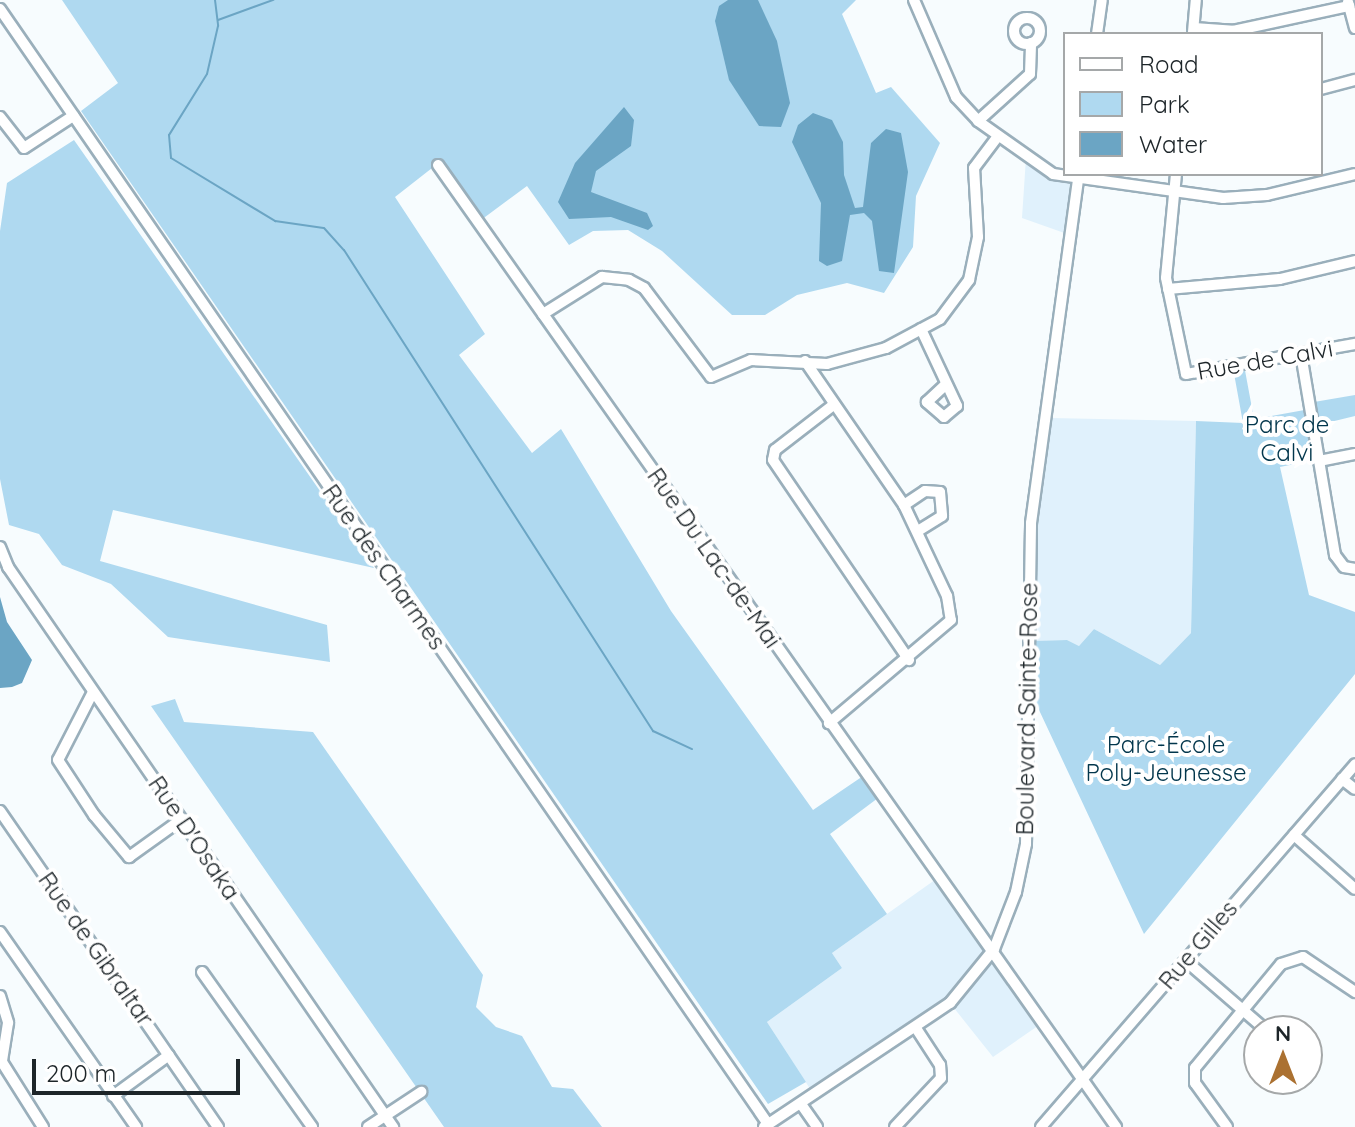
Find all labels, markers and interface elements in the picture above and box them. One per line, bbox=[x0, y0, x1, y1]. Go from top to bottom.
legend bbox=[1063, 32, 1323, 176]
text: Road bbox=[1139, 49, 1199, 79]
text: Park bbox=[1139, 89, 1190, 119]
text: Water bbox=[1139, 129, 1207, 159]
street label: Rue de Calvi bbox=[1195, 334, 1335, 386]
park label: Parc de Calvi bbox=[1245, 411, 1329, 467]
street label: Rue Du Lac-de-Mai bbox=[641, 462, 787, 654]
street label: Rue des Charmes bbox=[316, 479, 452, 655]
street label: Boulevard Sainte-Rose bbox=[1010, 582, 1044, 836]
park label: Parc-École Poly-Jeunesse bbox=[1085, 731, 1247, 787]
street label: Rue D'Osaka bbox=[142, 771, 246, 905]
street label: Rue de Gibraltar bbox=[32, 866, 160, 1032]
street label: Rue Gilles bbox=[1153, 895, 1243, 995]
north arrow bbox=[1243, 1015, 1323, 1095]
text: N bbox=[1275, 1019, 1291, 1047]
scale bar bbox=[36, 1043, 244, 1093]
text: 200 m bbox=[46, 1058, 116, 1088]

